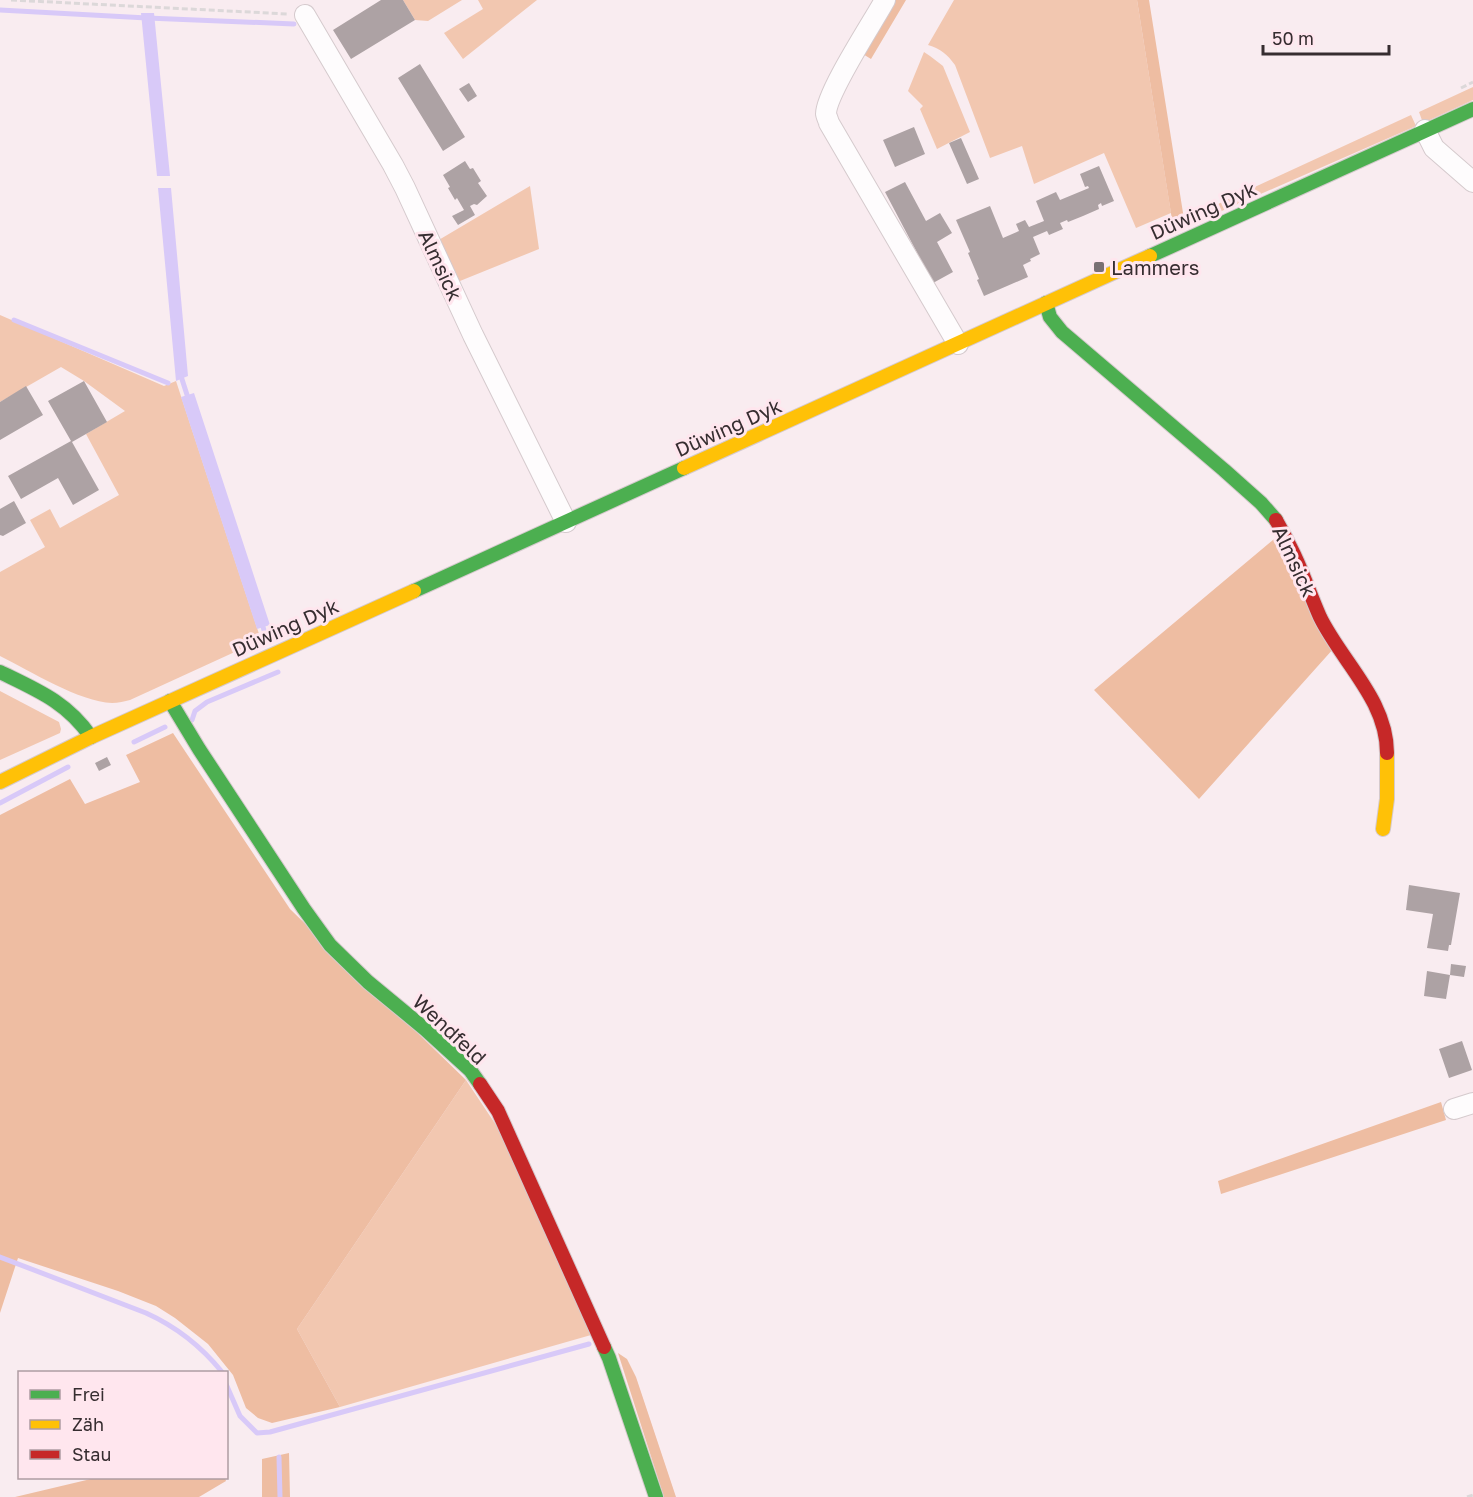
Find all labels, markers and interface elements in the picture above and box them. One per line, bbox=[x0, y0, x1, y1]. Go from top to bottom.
scale bar bbox=[1263, 18, 1389, 56]
text: 50 m bbox=[1272, 27, 1314, 49]
street label: Düwing Dyk bbox=[1146, 176, 1260, 244]
street label: Almsick bbox=[414, 226, 468, 304]
place label: Lammers bbox=[1111, 255, 1199, 279]
marker: Lammers bbox=[1092, 260, 1106, 274]
street label: Düwing Dyk bbox=[671, 393, 785, 461]
street label: Almsick bbox=[1268, 522, 1322, 600]
street label: Düwing Dyk bbox=[228, 593, 342, 661]
street label: Wendfeld bbox=[408, 989, 492, 1069]
legend bbox=[18, 1371, 228, 1479]
text: Frei bbox=[72, 1383, 105, 1405]
text: Zäh bbox=[72, 1413, 104, 1435]
text: Stau bbox=[72, 1443, 111, 1465]

